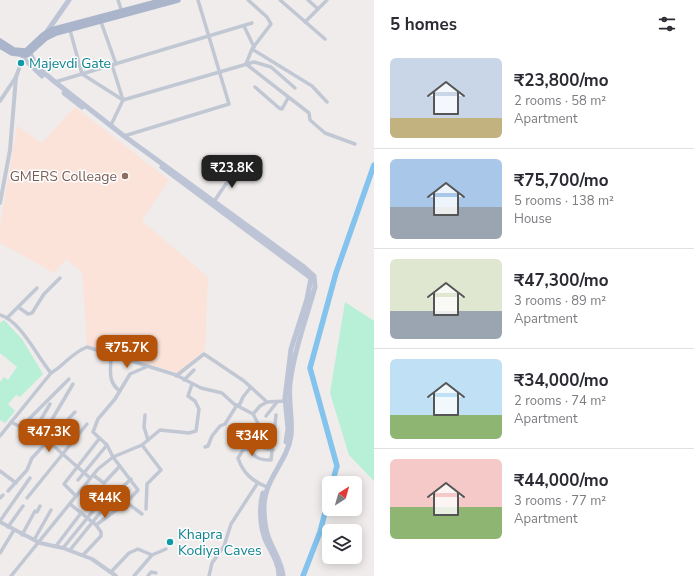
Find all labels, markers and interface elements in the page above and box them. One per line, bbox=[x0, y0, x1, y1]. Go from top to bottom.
text: 5 homes bbox=[390, 13, 457, 36]
icon: filters bbox=[656, 13, 678, 35]
place label: Majevdi Gate bbox=[29, 54, 111, 73]
marker: Majevdi Gate bbox=[16, 58, 26, 68]
text: ₹23,800/mo bbox=[514, 69, 608, 92]
icon: home bbox=[422, 74, 470, 122]
text: 2 rooms · 58 m² bbox=[514, 92, 606, 110]
text: Apartment bbox=[514, 110, 577, 128]
pin: ₹23.8K bbox=[199, 155, 265, 189]
text: ₹23.8K bbox=[210, 159, 254, 177]
place label: GMERS Colleage bbox=[10, 167, 117, 186]
text: ₹75,700/mo bbox=[514, 169, 608, 192]
marker: GMERS Colleage bbox=[120, 171, 130, 181]
icon: home bbox=[422, 175, 470, 223]
text: 5 rooms · 138 m² bbox=[514, 192, 614, 210]
text: House bbox=[514, 210, 552, 228]
text: ₹47,300/mo bbox=[514, 269, 608, 292]
icon: home bbox=[422, 275, 470, 323]
text: 3 rooms · 89 m² bbox=[514, 292, 606, 310]
text: Apartment bbox=[514, 310, 577, 328]
pin: ₹75.7K bbox=[94, 335, 160, 369]
text: ₹75.7K bbox=[105, 339, 149, 357]
text: ₹34,000/mo bbox=[514, 369, 608, 392]
icon: home bbox=[422, 375, 470, 423]
text: 2 rooms · 74 m² bbox=[514, 392, 606, 410]
text: Apartment bbox=[514, 410, 577, 428]
pin: ₹47.3K bbox=[16, 419, 82, 453]
text: ₹47.3K bbox=[27, 423, 71, 441]
pin: ₹34K bbox=[228, 423, 276, 457]
text: ₹34K bbox=[236, 427, 268, 445]
text: ₹44,000/mo bbox=[514, 469, 608, 492]
icon: home bbox=[422, 475, 470, 523]
north arrow bbox=[322, 476, 362, 516]
map controls bbox=[322, 476, 362, 564]
pin: ₹44K bbox=[81, 485, 129, 519]
text: ₹44K bbox=[89, 489, 121, 507]
text: 3 rooms · 77 m² bbox=[514, 492, 606, 510]
text: Apartment bbox=[514, 510, 577, 528]
button: layers bbox=[322, 524, 362, 564]
place label: Khapra Kodiya Caves bbox=[178, 525, 262, 560]
marker: Khapra Kodiya Caves bbox=[165, 537, 175, 547]

